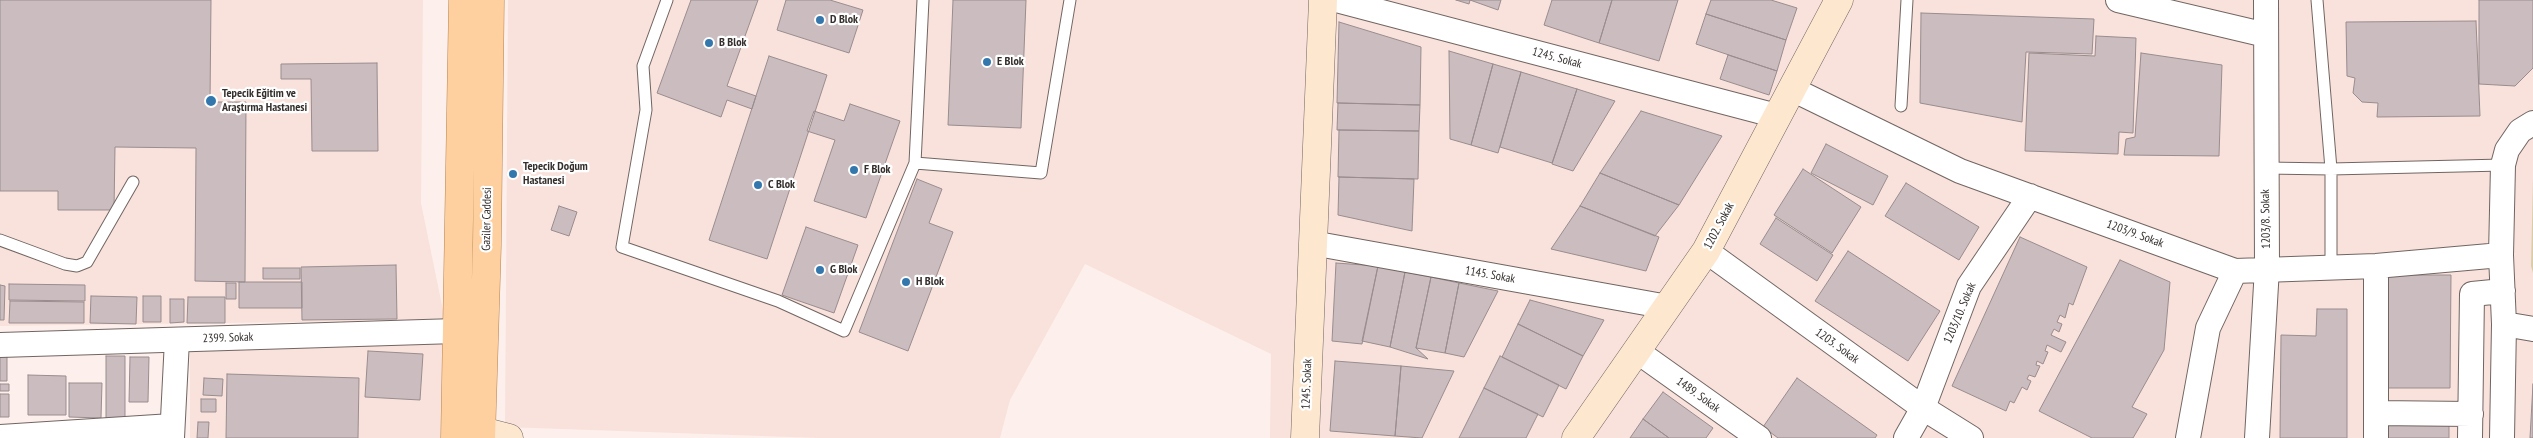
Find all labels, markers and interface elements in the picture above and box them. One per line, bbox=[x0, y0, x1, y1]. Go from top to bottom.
place label: D Blok bbox=[830, 13, 858, 27]
marker: D Blok bbox=[814, 14, 826, 26]
place label: B Blok bbox=[719, 36, 746, 50]
marker: B Blok bbox=[703, 37, 715, 49]
street label: 1245. Sokak bbox=[1531, 44, 1583, 72]
place label: E Blok bbox=[997, 55, 1024, 69]
marker: E Blok bbox=[981, 56, 993, 68]
place label: Tepecik Eğitim ve Araştırma Hastanesi bbox=[222, 87, 307, 115]
marker: Tepecik Eğitim ve Araştırma Hastanesi bbox=[204, 94, 218, 108]
place label: Tepecik Doğum Hastanesi bbox=[523, 160, 588, 188]
place label: F Blok bbox=[864, 163, 891, 177]
marker: F Blok bbox=[848, 164, 860, 176]
marker: Tepecik Doğum Hastanesi bbox=[507, 168, 519, 180]
place label: C Blok bbox=[768, 178, 795, 192]
marker: C Blok bbox=[752, 179, 764, 191]
street label: Gaziler Caddesi bbox=[479, 187, 495, 251]
street label: 1203/8. Sokak bbox=[2258, 189, 2274, 249]
street label: 1202. Sokak bbox=[1701, 200, 1737, 252]
street label: 1203/9. Sokak bbox=[2105, 217, 2165, 251]
place label: G Blok bbox=[830, 263, 858, 277]
marker: G Blok bbox=[814, 264, 826, 276]
street label: 1145. Sokak bbox=[1464, 264, 1516, 286]
place label: H Blok bbox=[916, 275, 944, 289]
marker: H Blok bbox=[900, 276, 912, 288]
street label: 1203/10. Sokak bbox=[1941, 280, 1979, 346]
street label: 1203. Sokak bbox=[1812, 325, 1862, 367]
street label: 2399. Sokak bbox=[202, 330, 254, 346]
street label: 1245. Sokak bbox=[1299, 358, 1315, 410]
street label: 1489. Sokak bbox=[1673, 374, 1723, 416]

